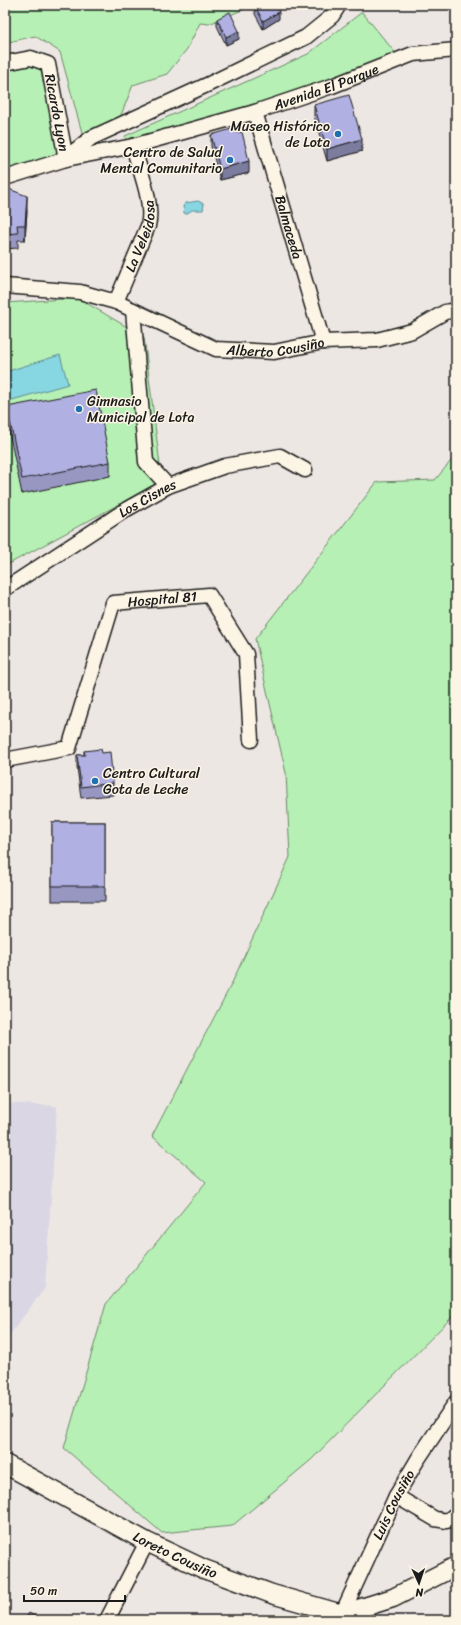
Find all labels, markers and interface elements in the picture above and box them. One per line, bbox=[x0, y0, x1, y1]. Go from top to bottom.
street label: Avenida El Parque bbox=[269, 56, 382, 118]
street label: Ricardo Lyon bbox=[38, 72, 77, 154]
place label: Museo Histórico de Lota bbox=[230, 114, 330, 155]
marker: Museo Histórico de Lota bbox=[333, 129, 343, 139]
place label: Centro de Salud Mental Comunitario bbox=[100, 140, 224, 181]
marker: Centro de Salud Mental Comunitario bbox=[225, 155, 235, 165]
street label: Balmaceda bbox=[268, 192, 310, 262]
street label: La Veleidosa bbox=[118, 199, 162, 276]
street label: Alberto Cousiño bbox=[225, 330, 327, 364]
place label: Gimnasio Municipal de Lota bbox=[87, 389, 195, 430]
marker: Gimnasio Municipal de Lota bbox=[74, 404, 84, 414]
street label: Los Cisnes bbox=[113, 471, 180, 524]
street label: Hospital 81 bbox=[126, 584, 198, 614]
place label: Centro Cultural Gota de Leche bbox=[103, 761, 201, 802]
marker: Centro Cultural Gota de Leche bbox=[90, 776, 100, 786]
street label: Luis Cousiño bbox=[365, 1465, 422, 1544]
street label: Loreto Cousiño bbox=[128, 1524, 221, 1585]
north arrow bbox=[399, 1563, 439, 1603]
scale bar bbox=[24, 1577, 125, 1603]
text: 50 m bbox=[30, 1580, 57, 1602]
text: N bbox=[415, 1583, 425, 1602]

